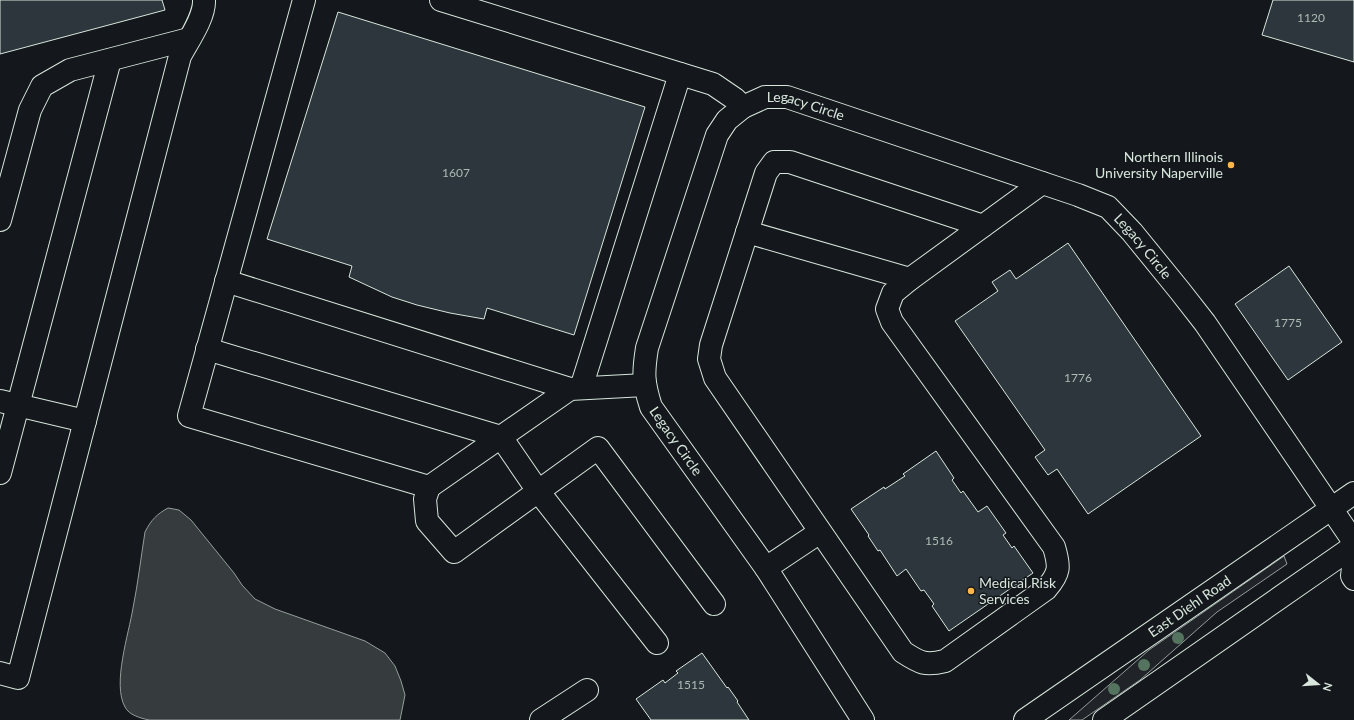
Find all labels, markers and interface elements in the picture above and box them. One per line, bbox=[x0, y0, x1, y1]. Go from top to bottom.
house number: 1120 bbox=[1297, 10, 1325, 25]
street label: Legacy Circle bbox=[767, 88, 847, 124]
place label: Northern Illinois University Naperville bbox=[1095, 148, 1223, 181]
marker: Northern Illinois University Naperville bbox=[1226, 160, 1236, 170]
house number: 1607 bbox=[442, 165, 470, 180]
street label: Legacy Circle bbox=[1111, 210, 1176, 282]
house number: 1775 bbox=[1274, 315, 1302, 330]
house number: 1776 bbox=[1064, 370, 1092, 385]
street label: Legacy Circle bbox=[646, 403, 706, 479]
house number: 1516 bbox=[925, 533, 953, 548]
street label: East Diehl Road bbox=[1145, 572, 1234, 640]
place label: Medical Risk Services bbox=[979, 574, 1057, 607]
marker: Medical Risk Services bbox=[966, 586, 976, 596]
north arrow bbox=[1298, 664, 1338, 704]
house number: 1515 bbox=[677, 677, 705, 692]
text: N bbox=[1321, 681, 1335, 693]

